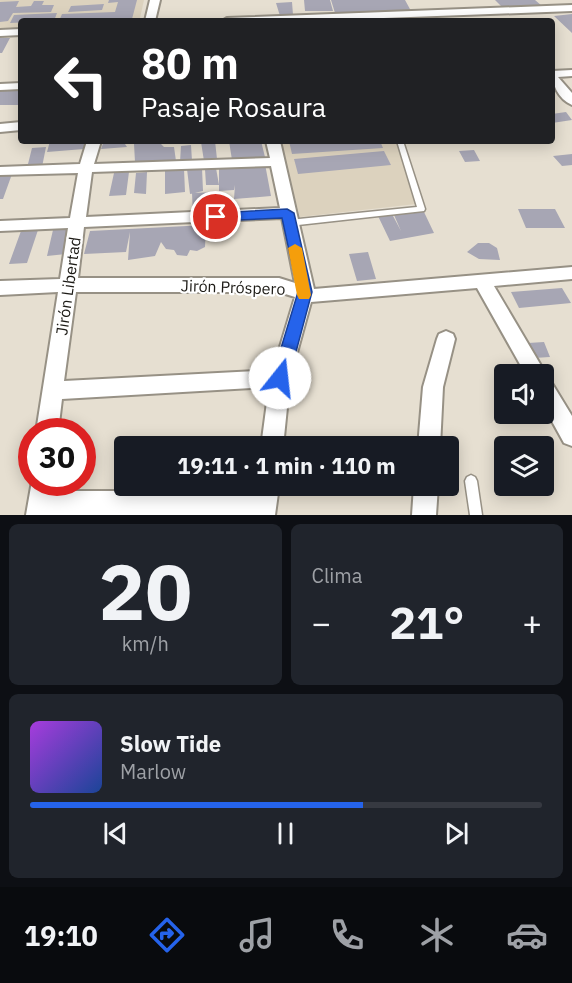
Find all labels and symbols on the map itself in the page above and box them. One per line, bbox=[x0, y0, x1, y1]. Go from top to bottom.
pin bbox=[190, 191, 241, 242]
street label: Jirón Libertad bbox=[51, 235, 85, 337]
street label: Jirón Próspero bbox=[180, 275, 286, 299]
position arrow bbox=[248, 346, 312, 410]
speed limit sign: 30 bbox=[18, 418, 96, 496]

